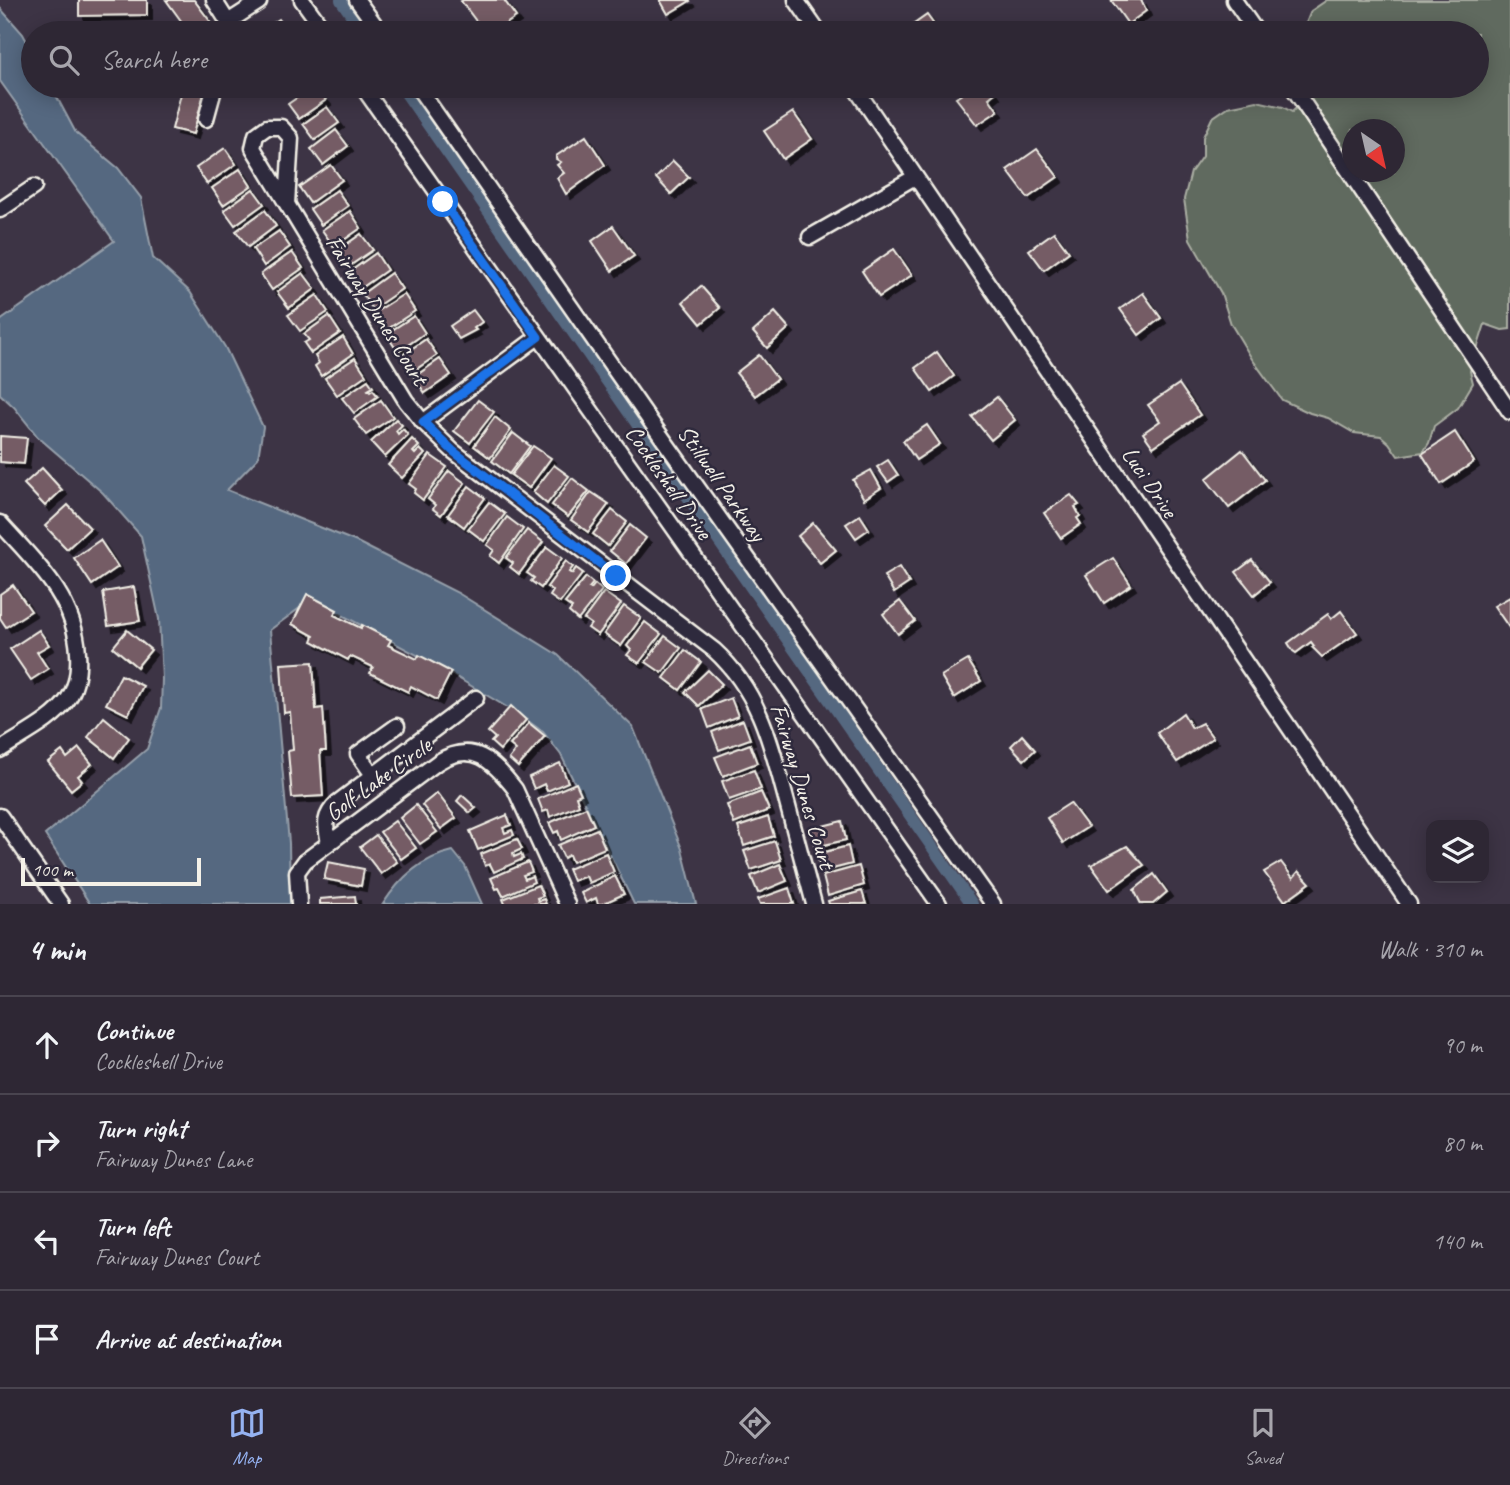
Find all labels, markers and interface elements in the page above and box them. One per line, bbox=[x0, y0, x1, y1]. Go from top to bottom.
search box bbox=[21, 21, 1489, 98]
icon: search bbox=[45, 41, 83, 79]
text: Search here bbox=[101, 43, 207, 76]
north arrow bbox=[1342, 119, 1405, 182]
route start bbox=[427, 186, 458, 217]
street label: Fairway Dunes Court bbox=[319, 230, 436, 392]
street label: Cockleshell Drive bbox=[619, 419, 721, 547]
street label: Stillwell Parkway bbox=[671, 419, 774, 548]
street label: Luci Drive bbox=[1115, 441, 1186, 525]
route end bbox=[600, 560, 631, 591]
street label: Fairway Dunes Court bbox=[764, 700, 843, 874]
street label: Golf Lake Circle bbox=[319, 729, 439, 828]
map controls bbox=[1426, 820, 1489, 883]
button: layers bbox=[1426, 820, 1489, 883]
scale bar bbox=[21, 855, 201, 887]
text: 100 m bbox=[32, 858, 73, 882]
text: 4 min bbox=[28, 931, 85, 969]
text: Walk · 310 m bbox=[1378, 935, 1482, 964]
text: Continue bbox=[95, 1014, 173, 1047]
icon: ahead bbox=[28, 1026, 66, 1064]
text: 90 m bbox=[1443, 1031, 1482, 1060]
text: Cockleshell Drive bbox=[95, 1047, 222, 1076]
text: Turn right bbox=[95, 1112, 186, 1145]
icon: right bbox=[28, 1124, 66, 1162]
text: 80 m bbox=[1443, 1129, 1482, 1158]
text: Fairway Dunes Lane bbox=[95, 1145, 252, 1174]
text: Turn left bbox=[95, 1210, 170, 1243]
icon: left bbox=[28, 1222, 66, 1260]
text: 140 m bbox=[1433, 1227, 1482, 1256]
text: Fairway Dunes Court bbox=[95, 1243, 259, 1272]
icon: arrive bbox=[28, 1320, 66, 1358]
text: Arrive at destination bbox=[95, 1323, 281, 1356]
tab: Map bbox=[228, 1404, 266, 1470]
tab: Directions bbox=[722, 1404, 788, 1470]
tab: Saved bbox=[1244, 1404, 1282, 1470]

